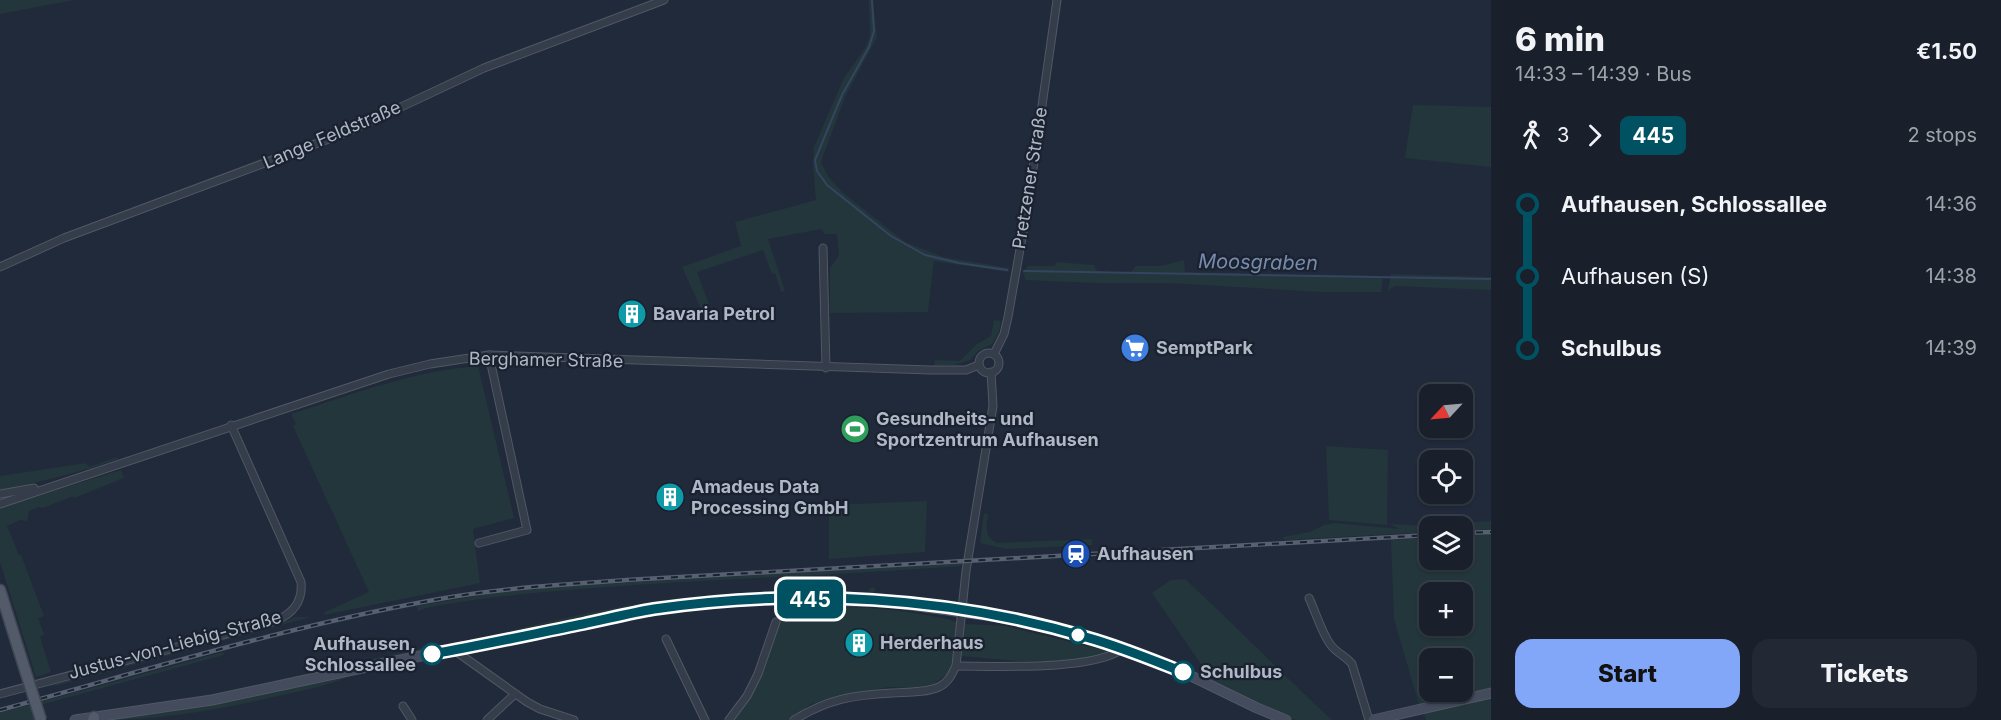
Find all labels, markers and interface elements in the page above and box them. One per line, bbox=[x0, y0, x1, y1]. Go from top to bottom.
text: 6 min bbox=[1515, 19, 1605, 59]
text: €1.50 bbox=[1916, 38, 1977, 64]
text: 14:33 – 14:39 · Bus bbox=[1515, 62, 1692, 86]
street label: Lange Feldstraße bbox=[260, 96, 404, 173]
street label: Pretzener Straße bbox=[1008, 105, 1051, 250]
icon: walk bbox=[1515, 119, 1548, 152]
icon: forward bbox=[1578, 119, 1611, 152]
text: 3 bbox=[1557, 123, 1569, 147]
text: 445 bbox=[1632, 123, 1674, 148]
text: 2 stops bbox=[1907, 123, 1977, 147]
text: Aufhausen, Schlossallee bbox=[1561, 191, 1827, 217]
text: 14:36 bbox=[1925, 192, 1977, 216]
water label: Moosgraben bbox=[1198, 249, 1318, 275]
text: Aufhausen (S) bbox=[1561, 263, 1710, 289]
text: 14:38 bbox=[1925, 264, 1977, 288]
building icon: Bavaria Petrol bbox=[616, 298, 648, 330]
place label: Bavaria Petrol bbox=[653, 303, 775, 324]
supermarket icon: SemptPark bbox=[1119, 332, 1151, 364]
text: Schulbus bbox=[1561, 335, 1662, 361]
text: 14:39 bbox=[1925, 336, 1977, 360]
place label: SemptPark bbox=[1156, 337, 1253, 358]
street label: Berghamer Straße bbox=[469, 348, 623, 371]
north arrow bbox=[1419, 384, 1473, 438]
map controls bbox=[1419, 384, 1473, 702]
place label: Gesundheits- und Sportzentrum Aufhausen bbox=[876, 408, 1099, 450]
sports icon: Gesundheits- und Sportzentrum Aufhausen bbox=[839, 413, 871, 445]
button: locate bbox=[1419, 450, 1473, 504]
place label: Amadeus Data Processing GmbH bbox=[691, 476, 849, 518]
building icon: Amadeus Data Processing GmbH bbox=[654, 481, 686, 513]
button: layers bbox=[1419, 516, 1473, 570]
station icon: Aufhausen bbox=[1060, 538, 1092, 570]
place label: Aufhausen bbox=[1097, 543, 1194, 564]
line badge: 445 bbox=[776, 580, 844, 618]
button: + bbox=[1419, 582, 1473, 636]
text: 445 bbox=[789, 587, 831, 612]
street label: Justus-von-Liebig-Straße bbox=[66, 606, 284, 683]
unlabelled marker bbox=[1069, 626, 1087, 644]
building icon: Herderhaus bbox=[843, 627, 875, 659]
place label: Herderhaus bbox=[880, 632, 984, 653]
place label: Aufhausen, Schlossallee bbox=[305, 633, 416, 675]
button: Start bbox=[1515, 639, 1740, 708]
button: Tickets bbox=[1752, 639, 1977, 708]
marker: Aufhausen, Schlossallee bbox=[421, 643, 443, 665]
button: − bbox=[1419, 648, 1473, 702]
marker: Schulbus bbox=[1172, 661, 1194, 683]
place label: Schulbus bbox=[1200, 661, 1282, 682]

